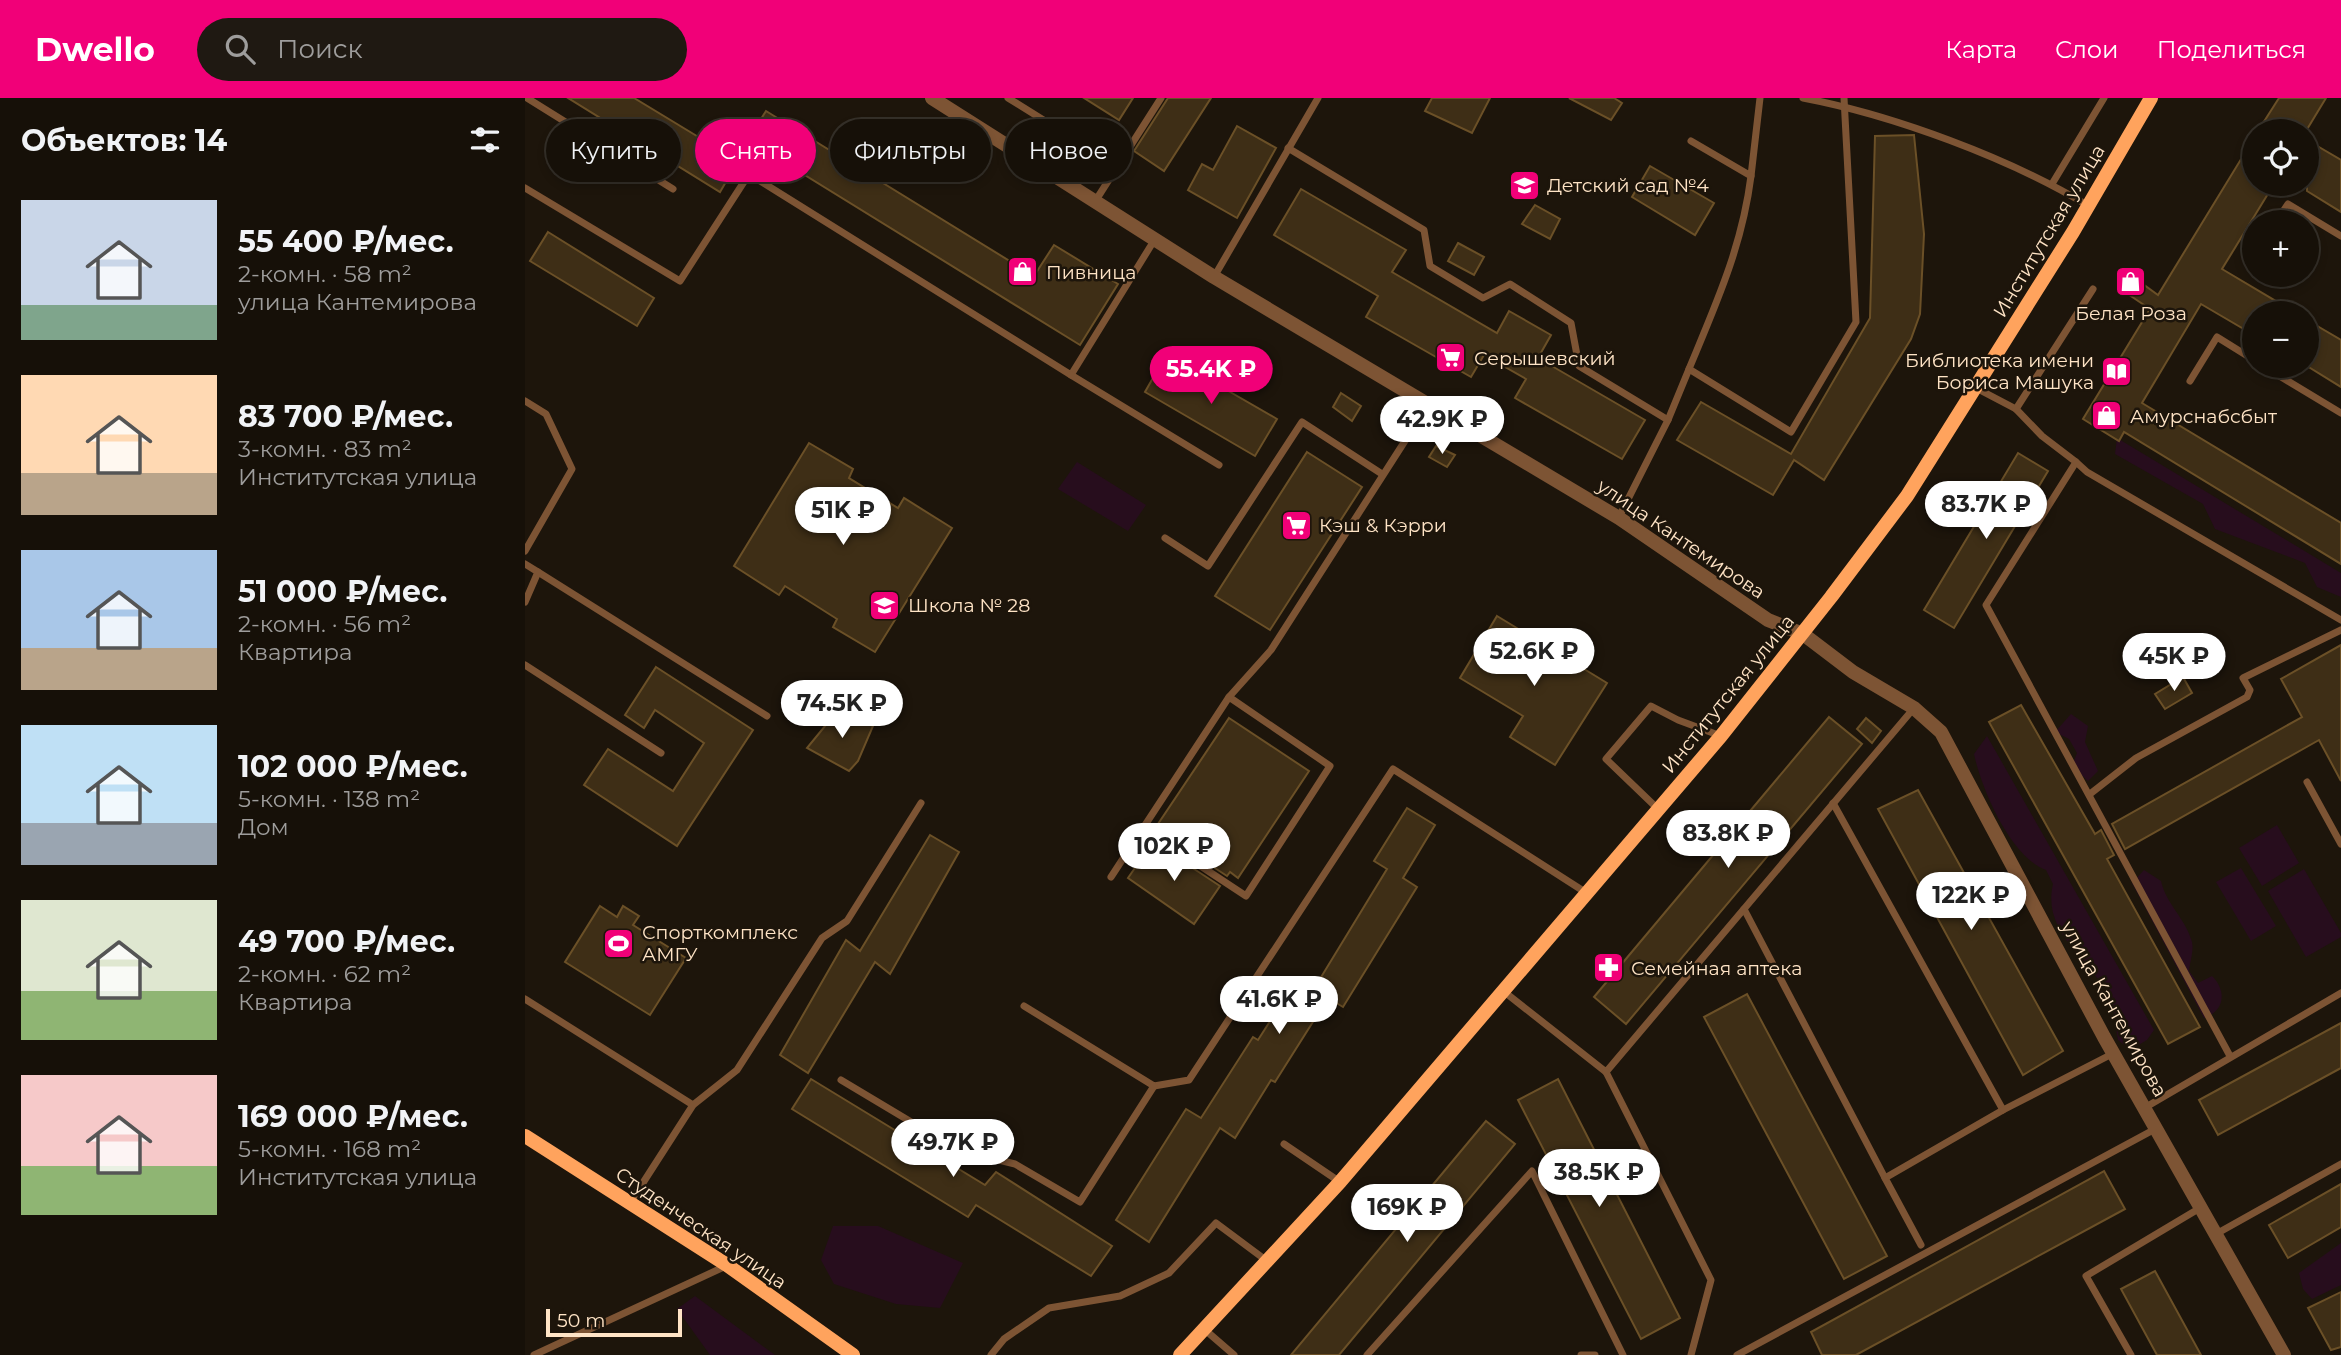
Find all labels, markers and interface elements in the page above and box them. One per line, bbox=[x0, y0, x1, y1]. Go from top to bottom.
search box bbox=[197, 18, 687, 81]
text: Dwello bbox=[35, 29, 155, 69]
icon: search bbox=[221, 30, 259, 68]
text: Поиск bbox=[277, 33, 363, 65]
text: Карта bbox=[1945, 35, 2017, 64]
text: Слои bbox=[2055, 35, 2119, 64]
text: Поделиться bbox=[2157, 35, 2306, 64]
chip: Купить bbox=[546, 119, 681, 182]
chip: Снять bbox=[695, 119, 816, 182]
chip: Фильтры bbox=[830, 119, 991, 182]
chip: Новое bbox=[1005, 119, 1132, 182]
map controls bbox=[2242, 119, 2319, 378]
button: locate bbox=[2242, 119, 2319, 196]
icon: filters bbox=[466, 121, 504, 159]
text: Объектов: 14 bbox=[21, 122, 227, 159]
street label: Институтская улица bbox=[1988, 140, 2110, 322]
school or university icon: Детский сад №4 bbox=[1507, 168, 1541, 202]
place label: Детский сад №4 bbox=[1547, 174, 1709, 197]
button: + bbox=[2242, 210, 2319, 287]
text: 55 400 ₽/мес. bbox=[238, 223, 454, 260]
icon: home bbox=[77, 228, 161, 312]
shop icon: Пивница bbox=[1006, 255, 1040, 289]
text: 2-комн. · 58 m² bbox=[238, 260, 412, 288]
place label: Пивница bbox=[1046, 261, 1136, 284]
shop icon: Белая Роза bbox=[2114, 265, 2148, 299]
text: улица Кантемирова bbox=[238, 288, 477, 316]
button: − bbox=[2242, 301, 2319, 378]
place label: Белая Роза bbox=[2075, 302, 2187, 325]
supermarket icon: Серышевский bbox=[1434, 341, 1468, 375]
pin: 55.4K ₽ bbox=[1146, 346, 1276, 406]
place label: Серышевский bbox=[1474, 347, 1616, 370]
place label: Библиотека имени Бориса Машука bbox=[1905, 349, 2094, 394]
library icon: Библиотека имени Бориса Машука bbox=[2100, 354, 2134, 388]
text: 55.4K ₽ bbox=[1166, 355, 1256, 383]
pin: 42.9K ₽ bbox=[1377, 396, 1507, 456]
text: 83 700 ₽/мес. bbox=[238, 398, 453, 435]
shop icon: Амурснабсбыт bbox=[2090, 399, 2124, 433]
icon: home bbox=[77, 403, 161, 487]
text: 42.9K ₽ bbox=[1396, 405, 1488, 433]
place label: Амурснабсбыт bbox=[2130, 405, 2277, 428]
text: 3-комн. · 83 m² bbox=[238, 435, 412, 463]
text: Институтская улица bbox=[238, 463, 477, 491]
street label: улица Кантемирова bbox=[1592, 474, 1769, 604]
pin: 83.7K ₽ bbox=[1921, 482, 2051, 541]
pin: 51K ₽ bbox=[794, 488, 892, 547]
text: 83.7K ₽ bbox=[1941, 490, 2031, 518]
text: 51K ₽ bbox=[811, 496, 875, 524]
supermarket icon: Кэш & Кэрри bbox=[1279, 508, 1313, 542]
place label: Кэш & Кэрри bbox=[1319, 514, 1447, 537]
text: 51 000 ₽/мес. bbox=[238, 573, 447, 610]
icon: home bbox=[77, 578, 161, 662]
school or university icon: Школа № 28 bbox=[868, 588, 902, 622]
place label: Школа № 28 bbox=[908, 594, 1030, 617]
text: 2-комн. · 56 m² bbox=[238, 610, 411, 638]
street label: Институтская улица bbox=[1657, 610, 1799, 778]
pin: 52.6K ₽ bbox=[1469, 628, 1599, 688]
pin: 45K ₽ bbox=[2125, 634, 2223, 693]
text: 52.6K ₽ bbox=[1489, 637, 1579, 665]
text: Квартира bbox=[238, 638, 352, 666]
text: 45K ₽ bbox=[2139, 642, 2209, 670]
pin: 74.5K ₽ bbox=[777, 680, 907, 740]
text: 74.5K ₽ bbox=[797, 689, 887, 717]
text: 102 000 ₽/мес. bbox=[238, 748, 468, 785]
icon: home bbox=[77, 753, 161, 837]
text: 5-комн. · 138 m² bbox=[238, 785, 420, 813]
pin: 83.8K ₽ bbox=[1663, 810, 1793, 870]
text: Дом bbox=[238, 813, 289, 841]
text: 83.8K ₽ bbox=[1682, 819, 1774, 847]
pin: 102K ₽ bbox=[1117, 824, 1231, 883]
text: 102K ₽ bbox=[1134, 832, 1214, 860]
pin: 122K ₽ bbox=[1914, 872, 2028, 932]
text: 122K ₽ bbox=[1932, 881, 2010, 909]
street label: улица Кантемирова bbox=[2056, 916, 2172, 1101]
place label: Спорткомплекс АМГУ bbox=[642, 921, 798, 966]
text: 49 700 ₽/мес. bbox=[238, 923, 455, 960]
sports icon: Спорткомплекс АМГУ bbox=[602, 926, 636, 960]
icon: home bbox=[77, 928, 161, 1012]
pharmacy icon: Семейная аптека bbox=[1591, 951, 1625, 985]
place label: Семейная аптека bbox=[1631, 957, 1802, 980]
text: 2-комн. · 62 m² bbox=[238, 960, 411, 988]
pin: 41.6K ₽ bbox=[1214, 976, 1344, 1036]
text: 41.6K ₽ bbox=[1236, 985, 1322, 1013]
text: Квартира bbox=[238, 988, 352, 1016]
text: 169 000 ₽/мес. bbox=[238, 1098, 468, 1135]
icon: home bbox=[77, 1103, 161, 1187]
pin: 49.7K ₽ bbox=[888, 1119, 1018, 1179]
text: 49.7K ₽ bbox=[907, 1128, 999, 1156]
text: 5-комн. · 168 m² bbox=[238, 1135, 421, 1163]
pin: 38.5K ₽ bbox=[1534, 1150, 1664, 1209]
text: 38.5K ₽ bbox=[1554, 1158, 1644, 1186]
street label: Студенческая улица bbox=[611, 1162, 791, 1294]
text: Институтская улица bbox=[238, 1163, 477, 1191]
pin: 169K ₽ bbox=[1350, 1184, 1464, 1244]
text: 169K ₽ bbox=[1367, 1193, 1447, 1221]
scale bar bbox=[546, 1306, 683, 1338]
text: 50 m bbox=[557, 1309, 605, 1332]

